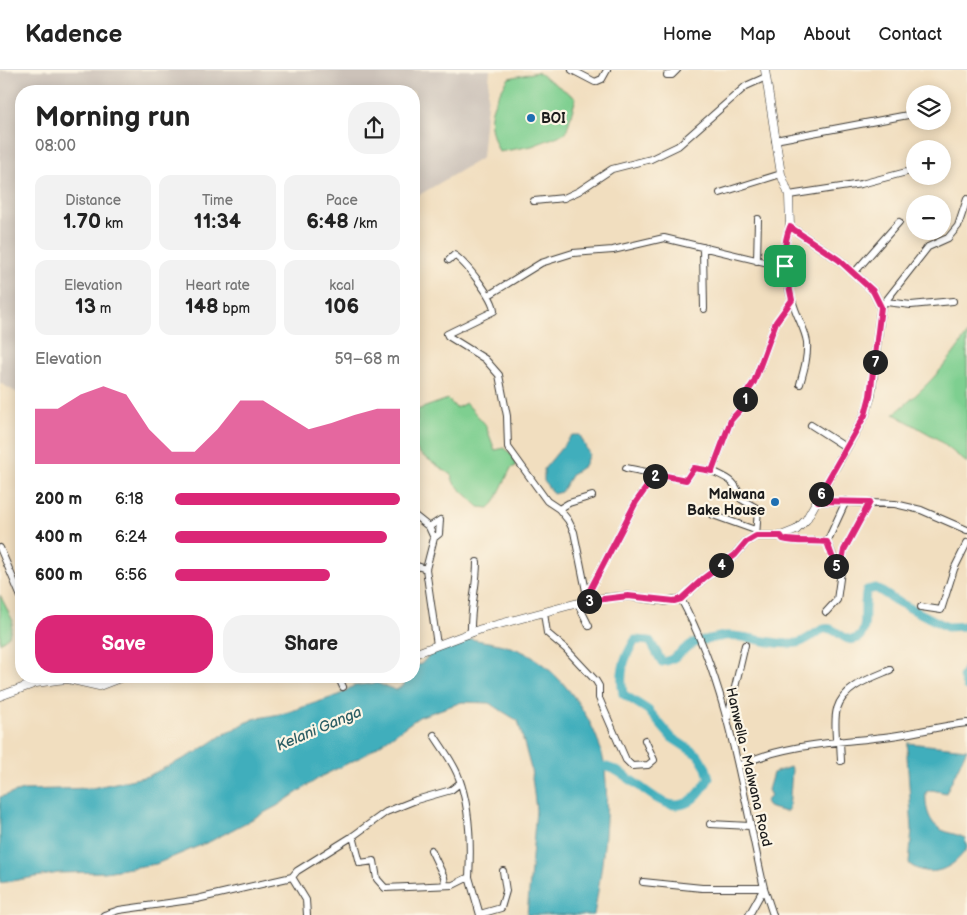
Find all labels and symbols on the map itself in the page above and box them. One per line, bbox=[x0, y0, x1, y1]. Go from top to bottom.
place label: BOI bbox=[541, 110, 566, 127]
marker: BOI bbox=[525, 112, 537, 124]
pin bbox=[764, 245, 806, 287]
pin: 7 bbox=[862, 350, 888, 374]
pin: 1 bbox=[732, 386, 758, 412]
pin: 2 bbox=[642, 464, 668, 488]
pin: 6 bbox=[808, 482, 834, 506]
place label: Malwana Bake House bbox=[687, 486, 765, 519]
marker: Malwana Bake House bbox=[769, 496, 781, 508]
pin: 4 bbox=[708, 552, 734, 578]
pin: 5 bbox=[824, 554, 848, 578]
pin: 3 bbox=[576, 588, 602, 614]
street label: Hanwella - Malwana Road bbox=[722, 686, 776, 848]
water label: Kelani Ganga bbox=[273, 703, 365, 755]

